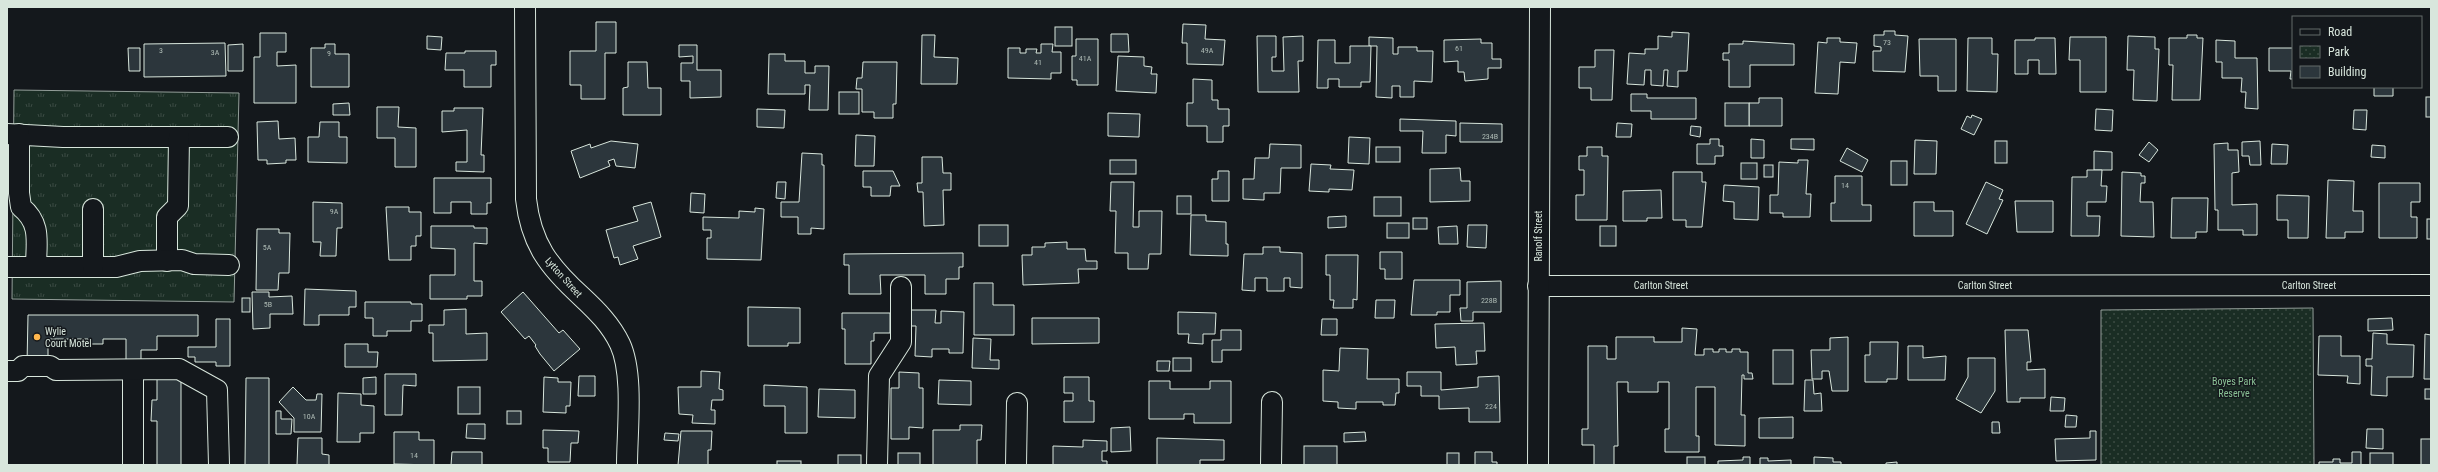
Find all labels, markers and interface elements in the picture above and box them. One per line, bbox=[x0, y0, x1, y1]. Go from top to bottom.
legend bbox=[2292, 16, 2422, 88]
text: Road bbox=[2328, 25, 2352, 39]
house number: 73 bbox=[1883, 38, 1891, 47]
house number: 61 bbox=[1455, 44, 1463, 53]
text: Park bbox=[2328, 45, 2350, 59]
house number: 3 bbox=[159, 46, 163, 55]
house number: 49A bbox=[1201, 46, 1214, 55]
house number: 3A bbox=[211, 48, 220, 57]
house number: 9 bbox=[327, 49, 331, 58]
house number: 41A bbox=[1079, 54, 1092, 63]
house number: 41 bbox=[1034, 58, 1042, 67]
text: Building bbox=[2328, 65, 2366, 79]
house number: 234B bbox=[1482, 132, 1498, 141]
house number: 14 bbox=[1841, 181, 1849, 190]
house number: 9A bbox=[330, 207, 339, 216]
street label: Ranolf Street bbox=[1533, 210, 1544, 262]
house number: 5A bbox=[263, 243, 272, 252]
street label: Lytton Street bbox=[543, 255, 584, 300]
street label: Carlton Street bbox=[1634, 280, 1688, 291]
street label: Carlton Street bbox=[1958, 280, 2012, 291]
street label: Carlton Street bbox=[2282, 280, 2336, 291]
house number: 228B bbox=[1481, 296, 1497, 305]
house number: 5B bbox=[264, 300, 272, 309]
place label: Wylie Court Motel bbox=[45, 326, 92, 349]
marker: Wylie Court Motel bbox=[32, 332, 42, 342]
park label: Boyes Park Reserve bbox=[2212, 376, 2256, 399]
house number: 224 bbox=[1485, 402, 1497, 411]
house number: 10A bbox=[303, 412, 316, 421]
house number: 14 bbox=[410, 451, 418, 460]

